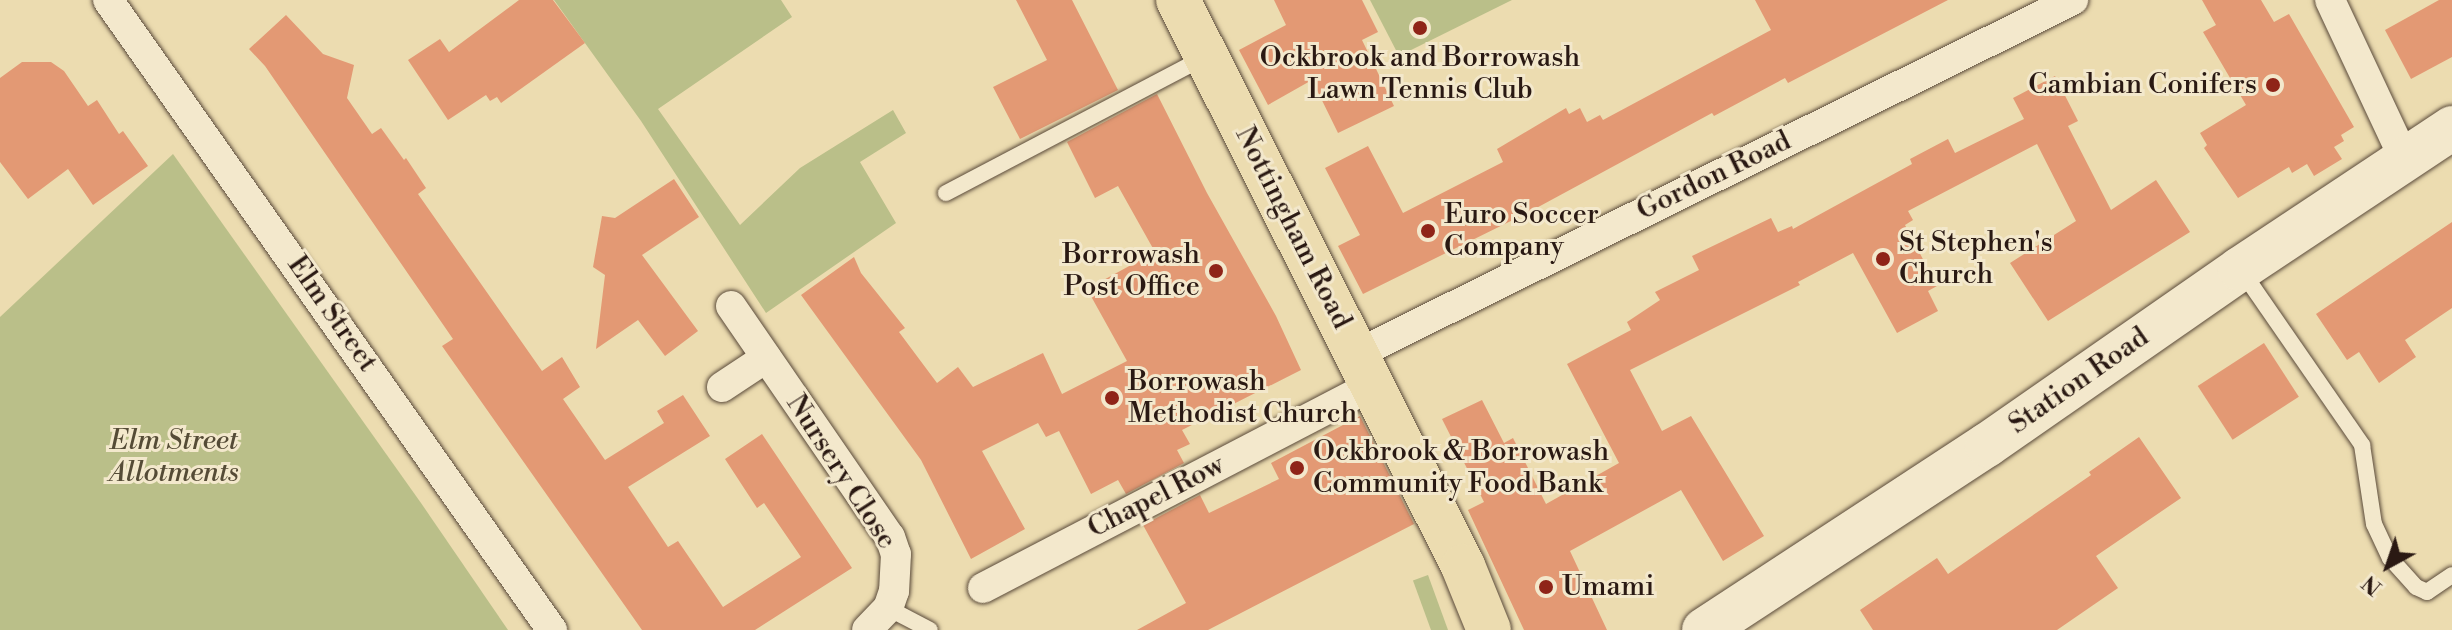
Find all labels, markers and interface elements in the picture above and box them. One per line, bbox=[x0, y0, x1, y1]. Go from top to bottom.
marker: Ockbrook and Borrowash Lawn Tennis Club bbox=[1411, 19, 1429, 37]
place label: Ockbrook and Borrowash Lawn Tennis Club bbox=[1260, 41, 1580, 107]
place label: Cambian Conifers bbox=[2028, 68, 2257, 102]
marker: Cambian Conifers bbox=[2264, 76, 2282, 94]
street label: Nottingham Road bbox=[1228, 121, 1358, 335]
street label: Gordon Road bbox=[1631, 124, 1797, 228]
place label: Euro Soccer Company bbox=[1444, 198, 1599, 264]
marker: Euro Soccer Company bbox=[1419, 222, 1437, 240]
place label: St Stephen's Church bbox=[1899, 226, 2053, 292]
place label: Borrowash Post Office bbox=[1062, 238, 1200, 304]
street label: Elm Street bbox=[280, 249, 384, 379]
marker: St Stephen's Church bbox=[1874, 250, 1892, 268]
marker: Borrowash Post Office bbox=[1207, 262, 1225, 280]
street label: Station Road bbox=[2003, 321, 2155, 441]
place label: Borrowash Methodist Church bbox=[1128, 365, 1357, 431]
street label: Nursery Close bbox=[779, 389, 903, 555]
marker: Borrowash Methodist Church bbox=[1103, 389, 1121, 407]
park label: Elm Street Allotments bbox=[109, 424, 239, 490]
place label: Ockbrook & Borrowash Community Food Bank bbox=[1313, 435, 1609, 501]
street label: Chapel Row bbox=[1082, 448, 1230, 546]
marker: Ockbrook & Borrowash Community Food Bank bbox=[1288, 459, 1306, 477]
north arrow bbox=[2348, 526, 2428, 606]
text: N bbox=[2357, 569, 2388, 601]
place label: Umami bbox=[1562, 570, 1654, 604]
marker: Umami bbox=[1537, 578, 1555, 596]

